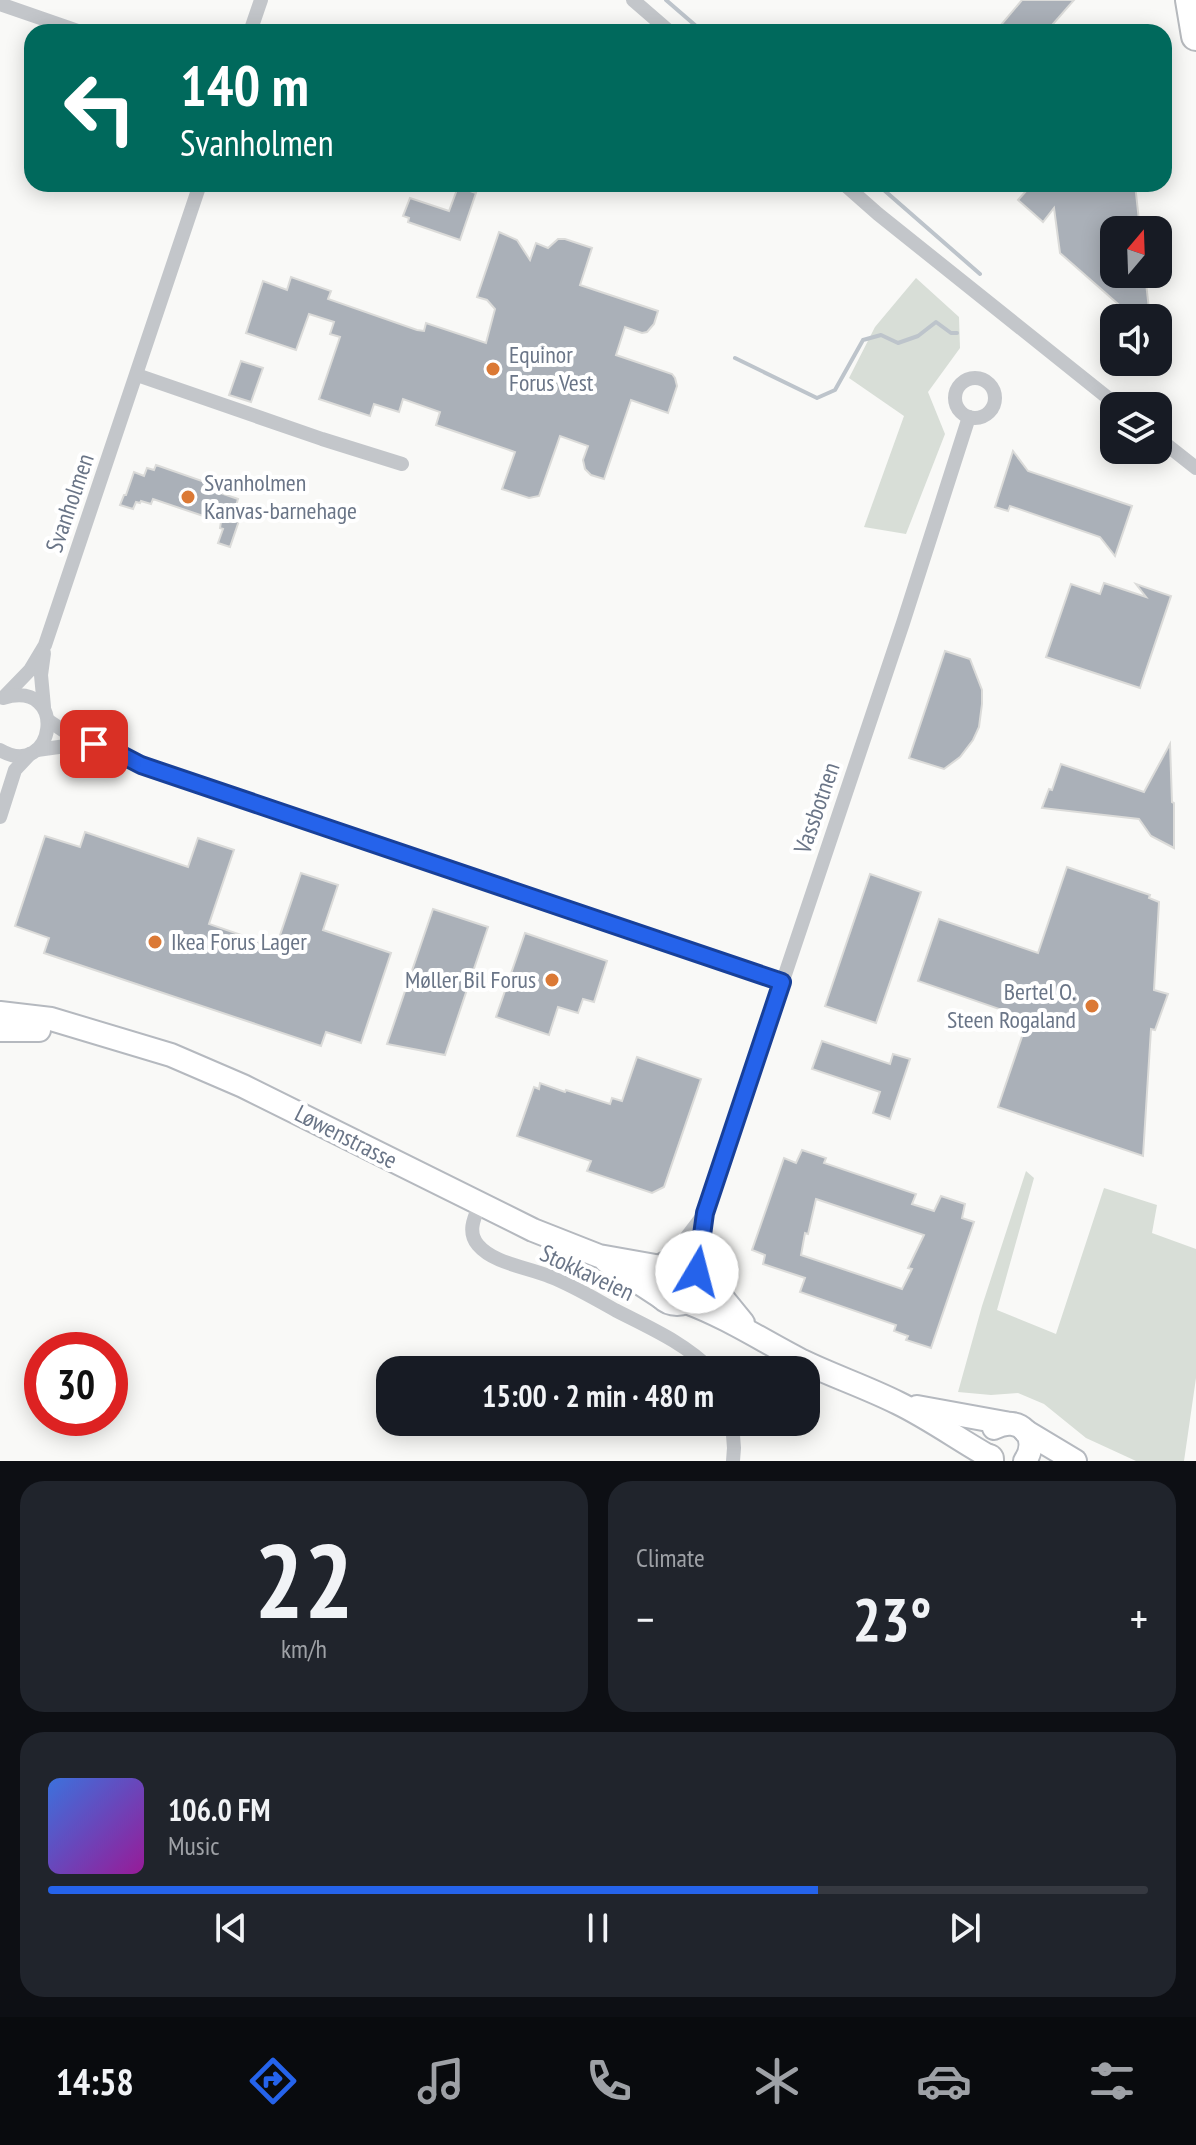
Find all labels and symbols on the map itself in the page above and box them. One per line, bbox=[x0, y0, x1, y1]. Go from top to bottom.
north arrow bbox=[1100, 216, 1172, 288]
place label: Equinor Forus Vest bbox=[509, 339, 594, 398]
marker: Equinor Forus Vest bbox=[484, 360, 502, 378]
street label: Svanholmen bbox=[38, 449, 101, 556]
place label: Svanholmen Kanvas-barnehage bbox=[204, 467, 357, 526]
marker: Svanholmen Kanvas-barnehage bbox=[179, 488, 197, 506]
pin bbox=[60, 710, 128, 778]
street label: Vassbotnen bbox=[786, 758, 847, 858]
place label: Ikea Forus Lager bbox=[171, 926, 307, 957]
marker: Ikea Forus Lager bbox=[146, 933, 164, 951]
place label: Møller Bil Forus bbox=[405, 964, 536, 995]
marker: Møller Bil Forus bbox=[543, 971, 561, 989]
place label: Bertel O. Steen Rogaland bbox=[947, 976, 1076, 1035]
marker: Bertel O. Steen Rogaland bbox=[1083, 997, 1101, 1015]
street label: Løwenstrasse bbox=[290, 1098, 403, 1175]
position arrow bbox=[655, 1230, 739, 1314]
street label: Stokkaveien bbox=[535, 1237, 639, 1308]
speed limit sign: 30 bbox=[24, 1332, 128, 1436]

